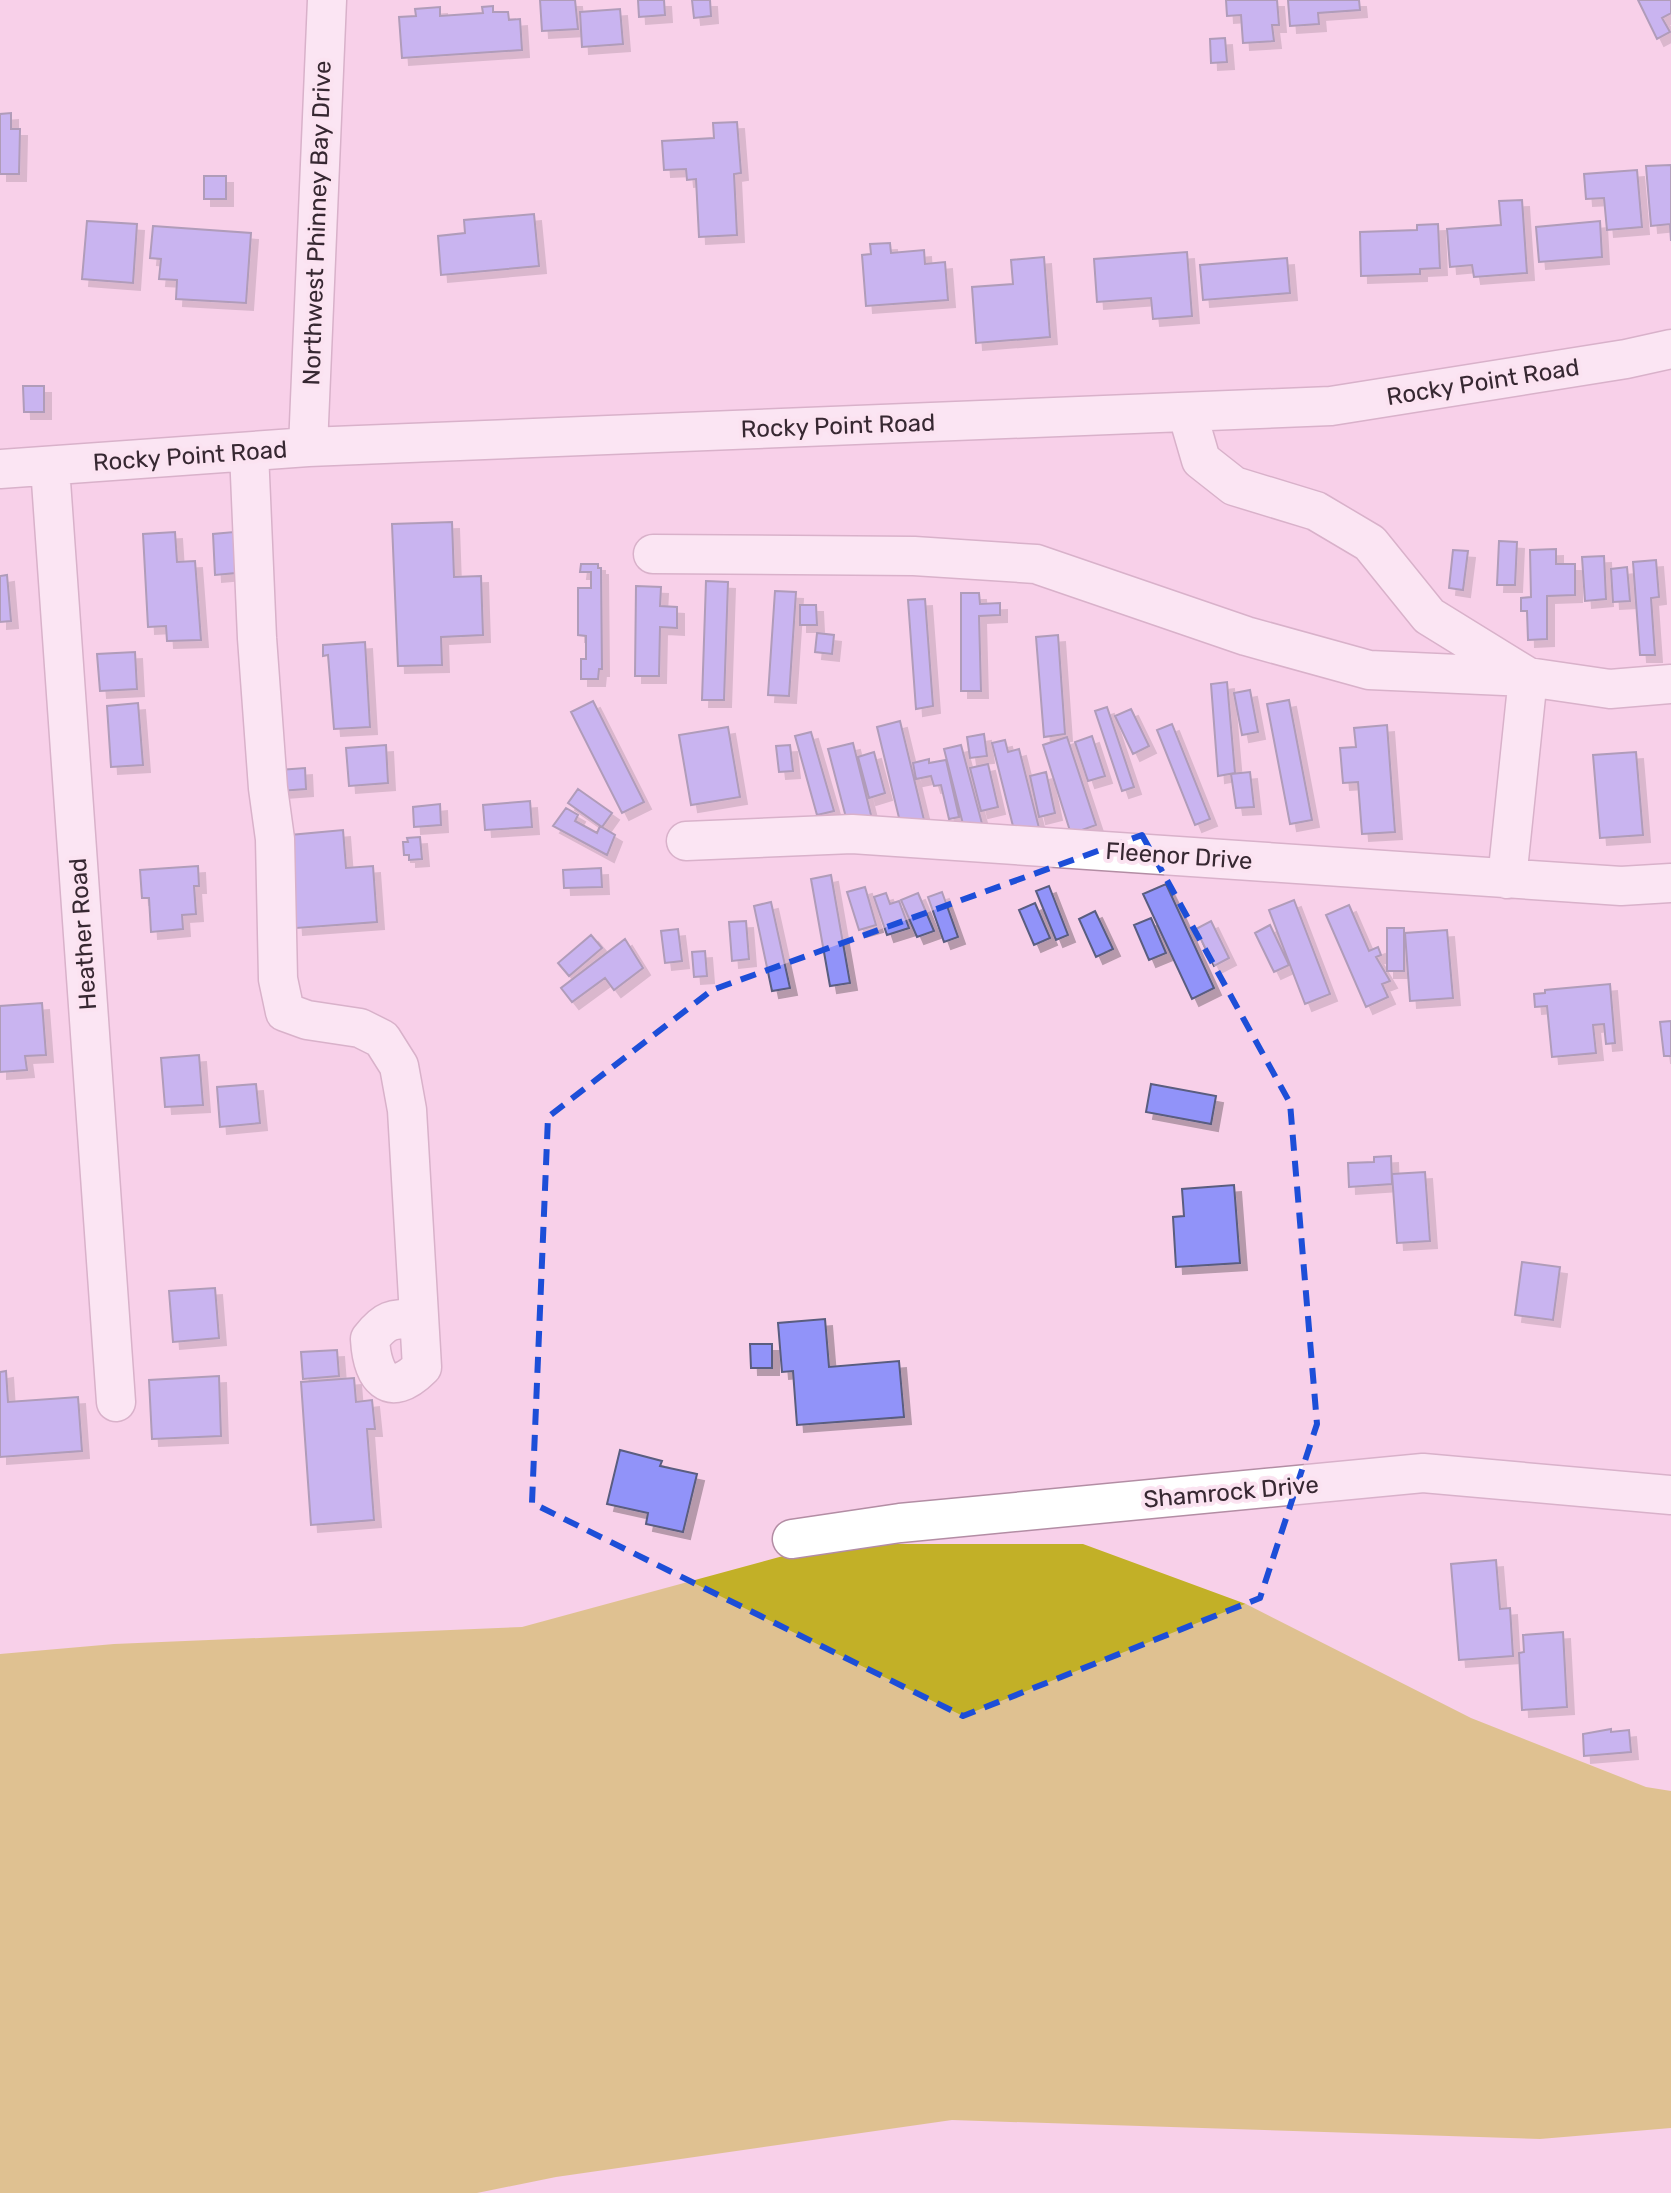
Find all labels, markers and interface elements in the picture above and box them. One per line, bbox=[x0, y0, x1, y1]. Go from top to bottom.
street label: Northwest Phinney Bay Drive bbox=[297, 60, 337, 386]
street label: Rocky Point Road bbox=[1385, 353, 1581, 411]
street label: Rocky Point Road bbox=[740, 409, 936, 443]
street label: Rocky Point Road bbox=[92, 435, 288, 477]
street label: Fleenor Drive bbox=[1105, 837, 1253, 875]
street label: Heather Road bbox=[64, 857, 102, 1011]
street label: Shamrock Drive bbox=[1142, 1470, 1320, 1514]

